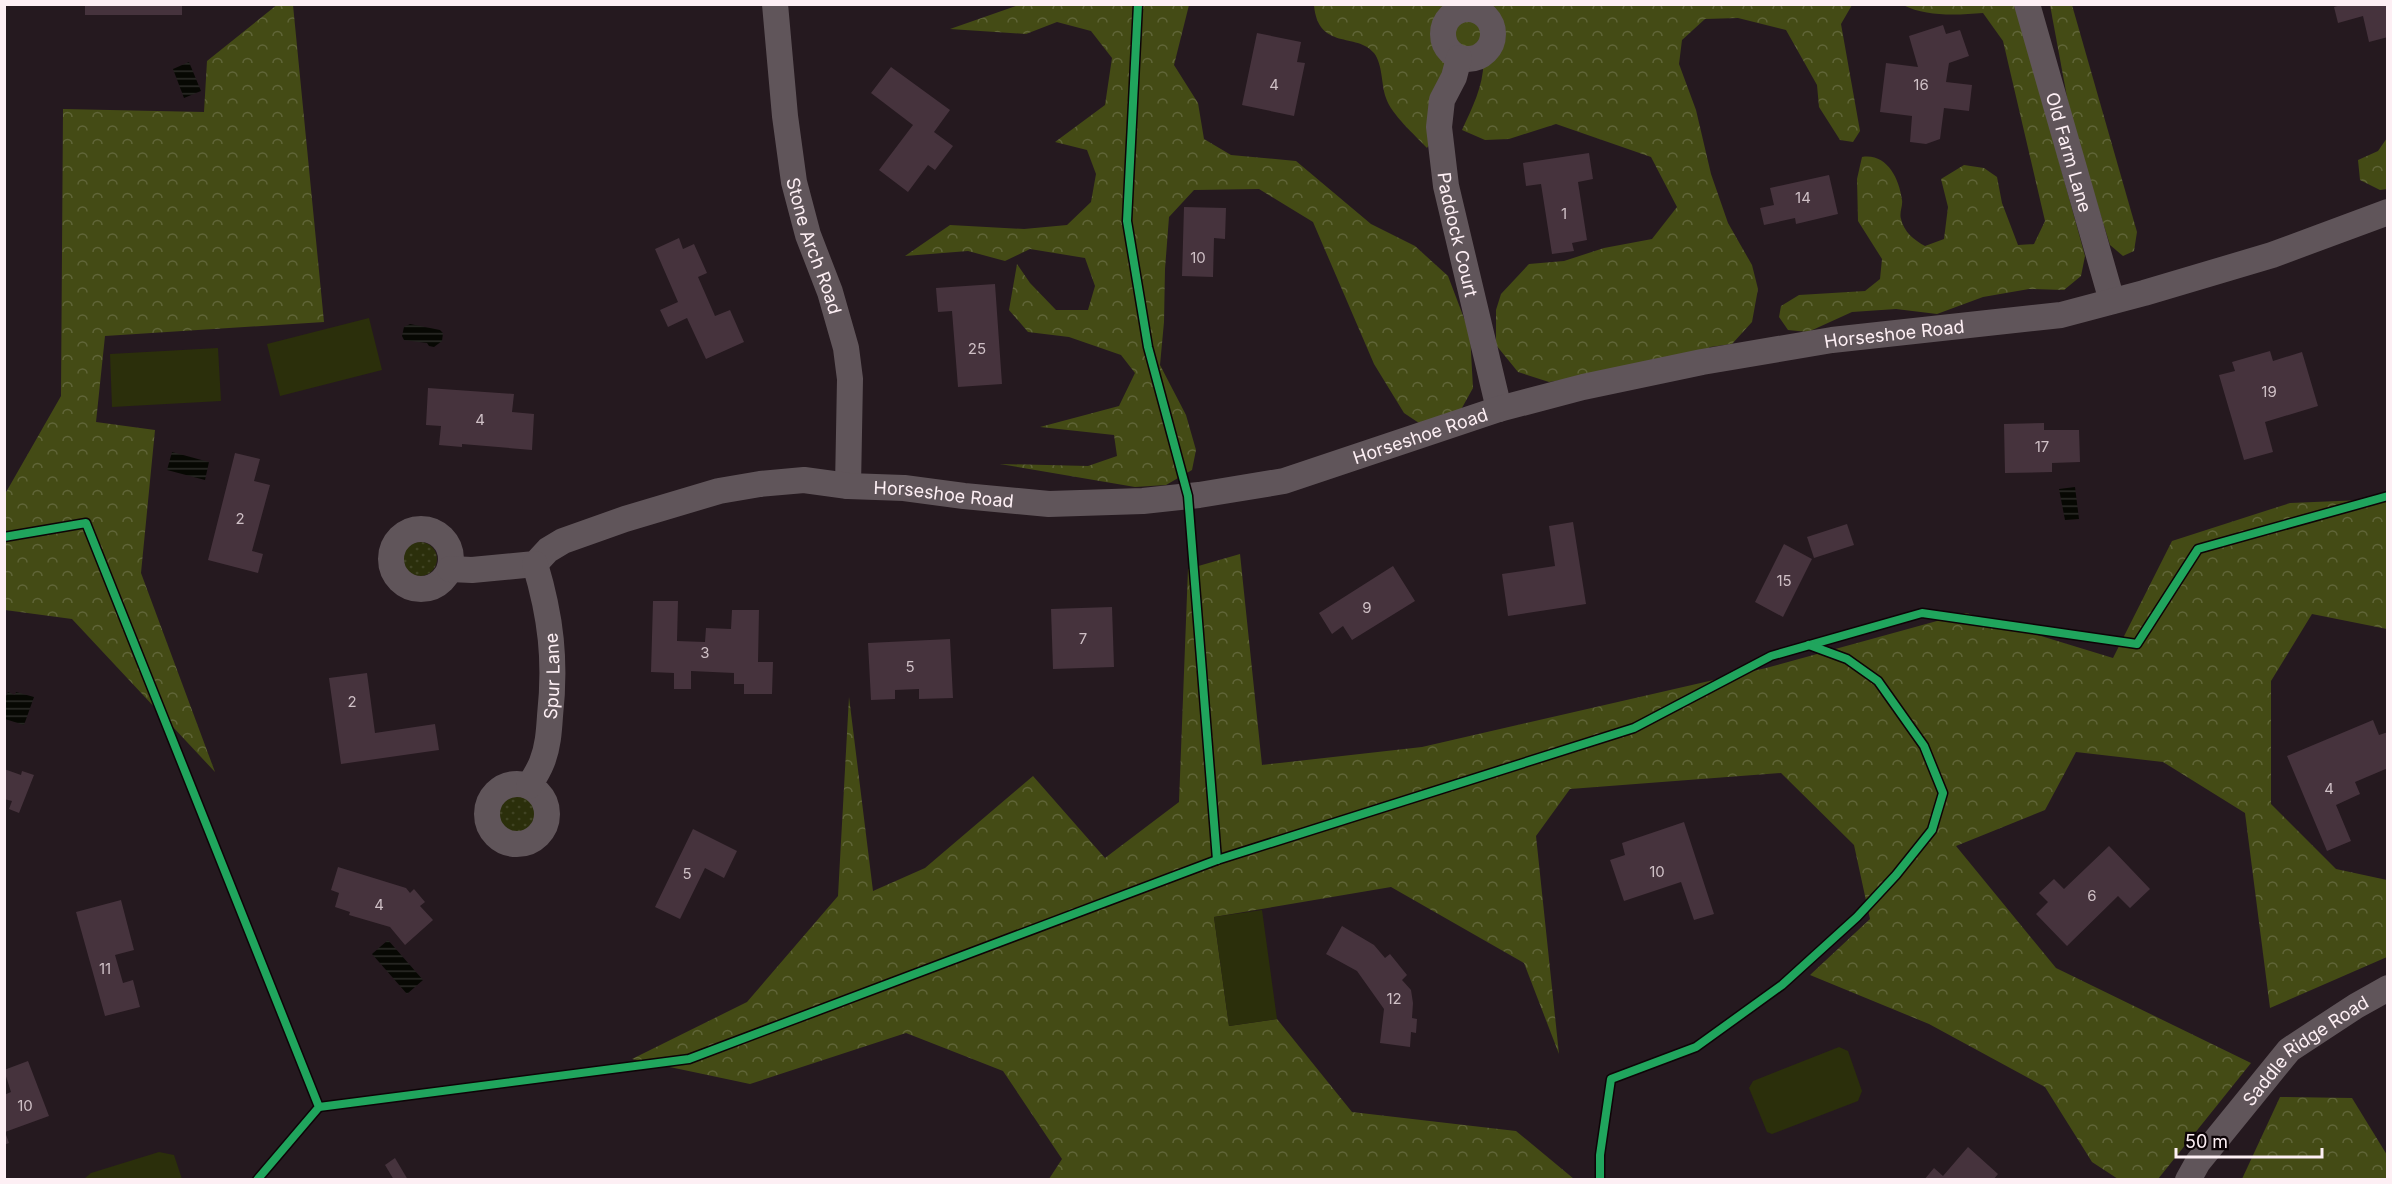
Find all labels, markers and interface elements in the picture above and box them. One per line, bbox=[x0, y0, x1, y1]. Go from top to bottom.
house number: 4 bbox=[1269, 75, 1279, 94]
house number: 16 bbox=[1913, 75, 1929, 94]
street label: Old Farm Lane bbox=[2042, 90, 2097, 214]
street label: Paddock Court bbox=[1434, 171, 1482, 299]
street label: Stone Arch Road bbox=[783, 175, 846, 316]
house number: 14 bbox=[1795, 188, 1811, 207]
house number: 1 bbox=[1561, 204, 1567, 223]
house number: 10 bbox=[1190, 248, 1206, 267]
street label: Horseshoe Road bbox=[1822, 315, 1965, 352]
house number: 25 bbox=[968, 339, 986, 358]
house number: 19 bbox=[2261, 382, 2277, 401]
street label: Horseshoe Road bbox=[1350, 403, 1490, 468]
house number: 4 bbox=[475, 410, 485, 429]
house number: 17 bbox=[2035, 437, 2049, 456]
street label: Horseshoe Road bbox=[873, 476, 1015, 511]
house number: 2 bbox=[235, 509, 245, 528]
house number: 15 bbox=[1776, 571, 1792, 590]
house number: 9 bbox=[1362, 598, 1372, 617]
house number: 7 bbox=[1079, 629, 1087, 648]
street label: Spur Lane bbox=[539, 632, 563, 720]
house number: 3 bbox=[700, 643, 710, 662]
house number: 5 bbox=[905, 657, 915, 676]
house number: 2 bbox=[347, 692, 357, 711]
house number: 4 bbox=[2324, 779, 2334, 798]
house number: 10 bbox=[1649, 862, 1665, 881]
house number: 5 bbox=[682, 864, 692, 883]
house number: 6 bbox=[2087, 886, 2097, 905]
house number: 4 bbox=[374, 895, 384, 914]
house number: 11 bbox=[99, 959, 111, 978]
house number: 12 bbox=[1386, 989, 1402, 1008]
street label: Saddle Ridge Road bbox=[2238, 991, 2372, 1110]
house number: 10 bbox=[17, 1096, 33, 1115]
scale bar bbox=[2176, 1121, 2322, 1159]
text: 50 m bbox=[2185, 1131, 2228, 1152]

